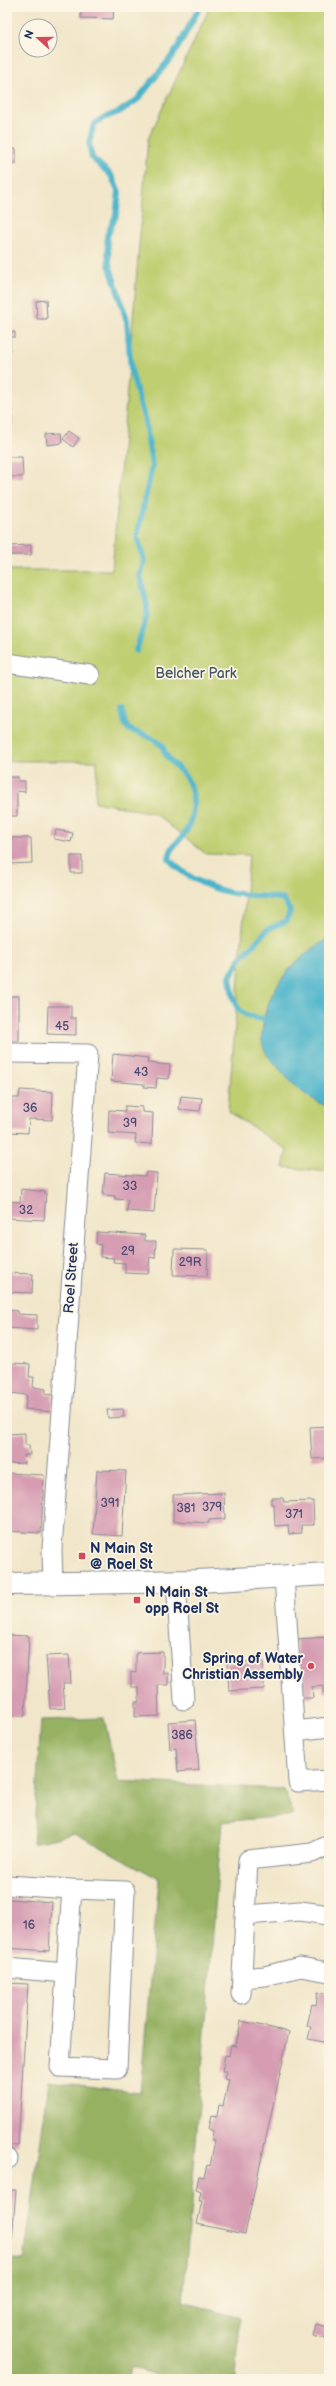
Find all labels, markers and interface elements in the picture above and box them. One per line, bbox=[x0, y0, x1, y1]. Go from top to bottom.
north arrow bbox=[18, 18, 58, 58]
text: N bbox=[22, 28, 37, 41]
park label: Belcher Park bbox=[155, 665, 237, 682]
house number: 45 bbox=[55, 1019, 69, 1034]
house number: 43 bbox=[134, 1065, 148, 1080]
house number: 36 bbox=[23, 1101, 37, 1116]
house number: 39 bbox=[123, 1116, 137, 1131]
house number: 33 bbox=[123, 1179, 137, 1194]
house number: 32 bbox=[19, 1203, 33, 1218]
street label: Roel Street bbox=[60, 1241, 82, 1314]
house number: 29 bbox=[121, 1244, 135, 1259]
house number: 29R bbox=[179, 1255, 202, 1270]
house number: 391 bbox=[101, 1496, 119, 1511]
house number: 379 bbox=[202, 1500, 222, 1515]
house number: 381 bbox=[176, 1501, 196, 1516]
house number: 371 bbox=[285, 1507, 303, 1522]
place label: N Main St @ Roel St bbox=[90, 1540, 153, 1573]
marker: N Main St @ Roel St bbox=[77, 1551, 87, 1561]
place label: N Main St opp Roel St bbox=[145, 1584, 219, 1617]
marker: N Main St opp Roel St bbox=[132, 1595, 142, 1605]
place label: Spring of Water Christian Assembly bbox=[182, 1650, 304, 1683]
marker: Spring of Water Christian Assembly bbox=[306, 1661, 316, 1671]
house number: 386 bbox=[171, 1728, 193, 1743]
house number: 16 bbox=[23, 1918, 35, 1933]

